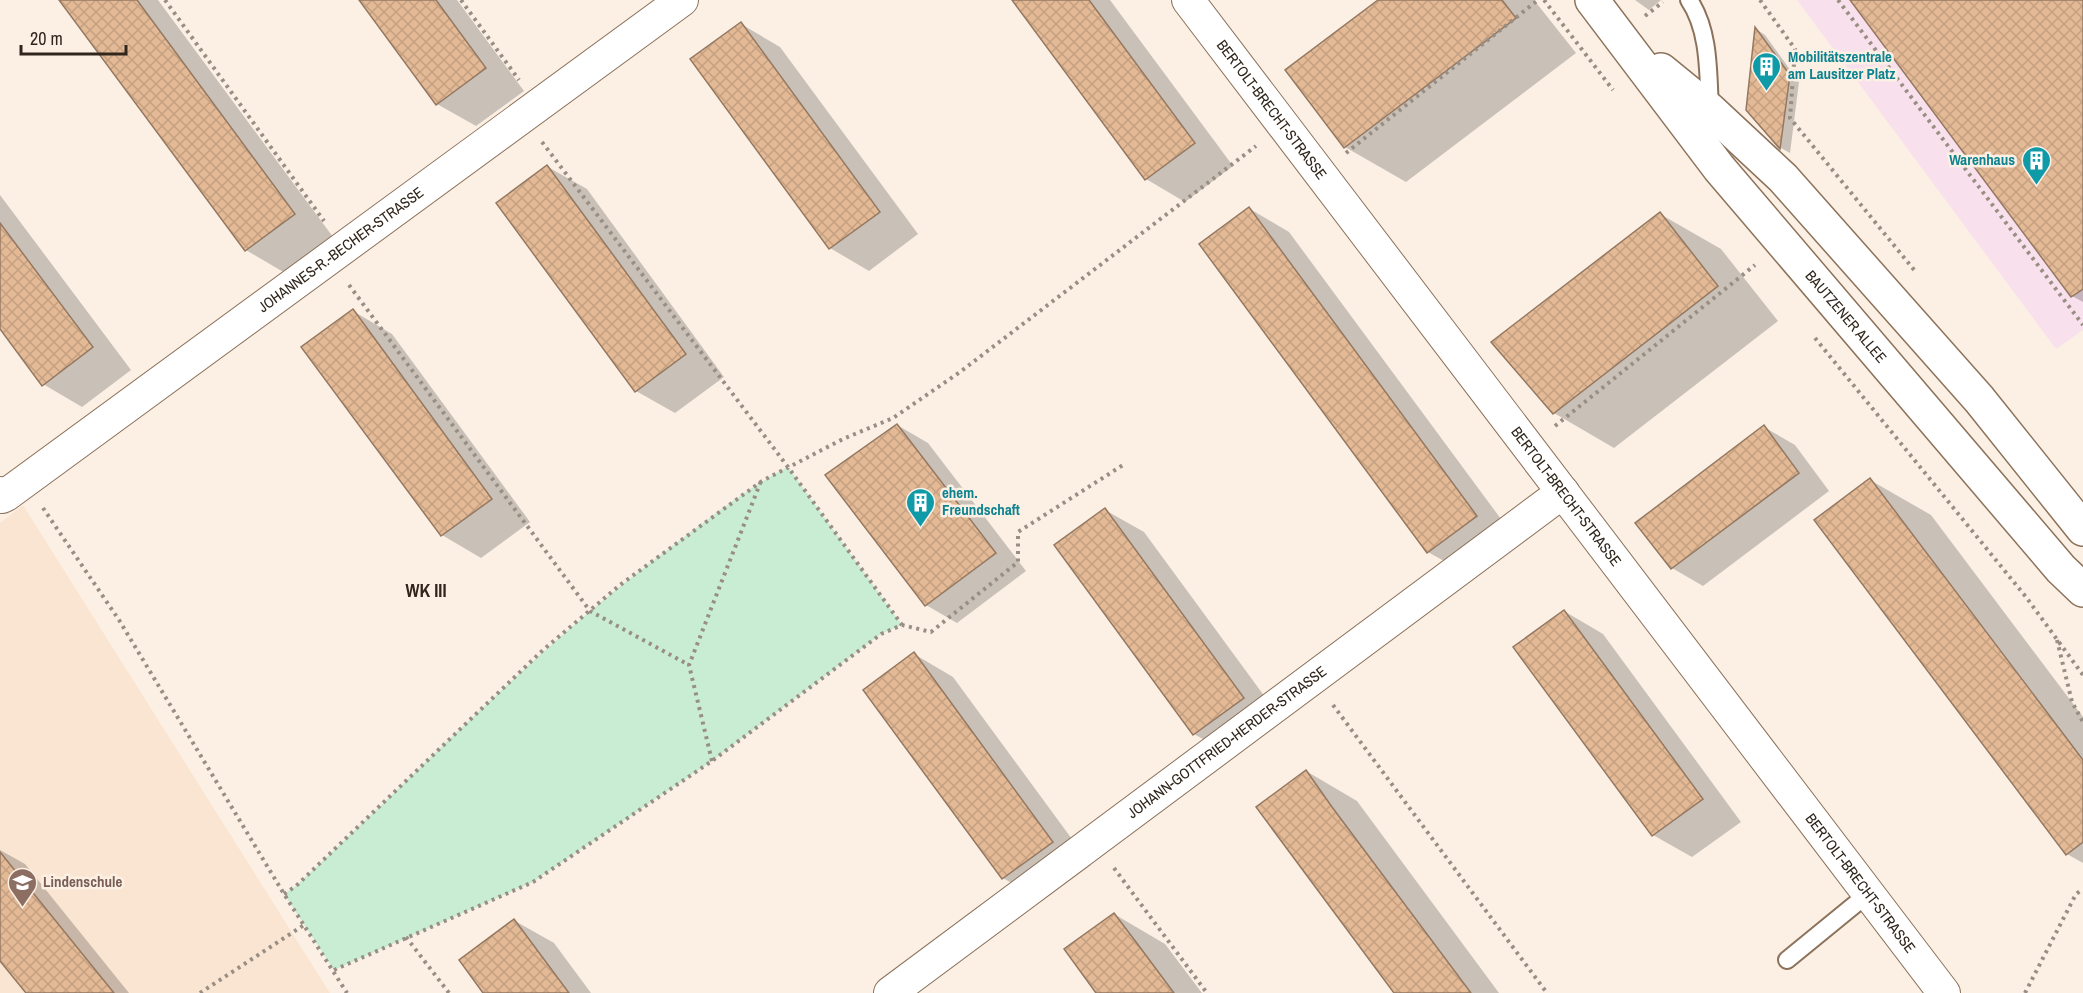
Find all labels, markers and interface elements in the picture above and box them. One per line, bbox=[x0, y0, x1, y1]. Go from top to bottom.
scale bar bbox=[21, 18, 126, 56]
text: 20 m bbox=[30, 26, 63, 51]
street label: BERTOLT-BRECHT-STRASSE bbox=[1212, 35, 1332, 184]
place label: Mobilitätszentrale am Lausitzer Platz bbox=[1788, 46, 1895, 84]
building icon: Mobilitätszentrale am Lausitzer Platz bbox=[1751, 50, 1783, 92]
building icon: Warenhaus bbox=[2020, 144, 2052, 186]
place label: Warenhaus bbox=[1949, 149, 2015, 170]
street label: JOHANNES-R.-BECHER-STRASSE bbox=[253, 182, 428, 317]
street label: BAUTZENER ALLEE bbox=[1801, 266, 1892, 367]
street label: BERTOLT-BRECHT-STRASSE bbox=[1506, 422, 1626, 570]
place label: ehem. Freundschaft bbox=[942, 482, 1020, 520]
building icon: ehem. Freundschaft bbox=[905, 486, 937, 528]
district label: WK III bbox=[405, 578, 447, 603]
street label: JOHANN-GOTTFRIED-HERDER-STRASSE bbox=[1123, 661, 1331, 823]
street label: BERTOLT-BRECHT-STRASSE bbox=[1801, 809, 1921, 957]
school or university icon: Lindenschule bbox=[6, 866, 38, 908]
place label: Lindenschule bbox=[43, 871, 122, 892]

